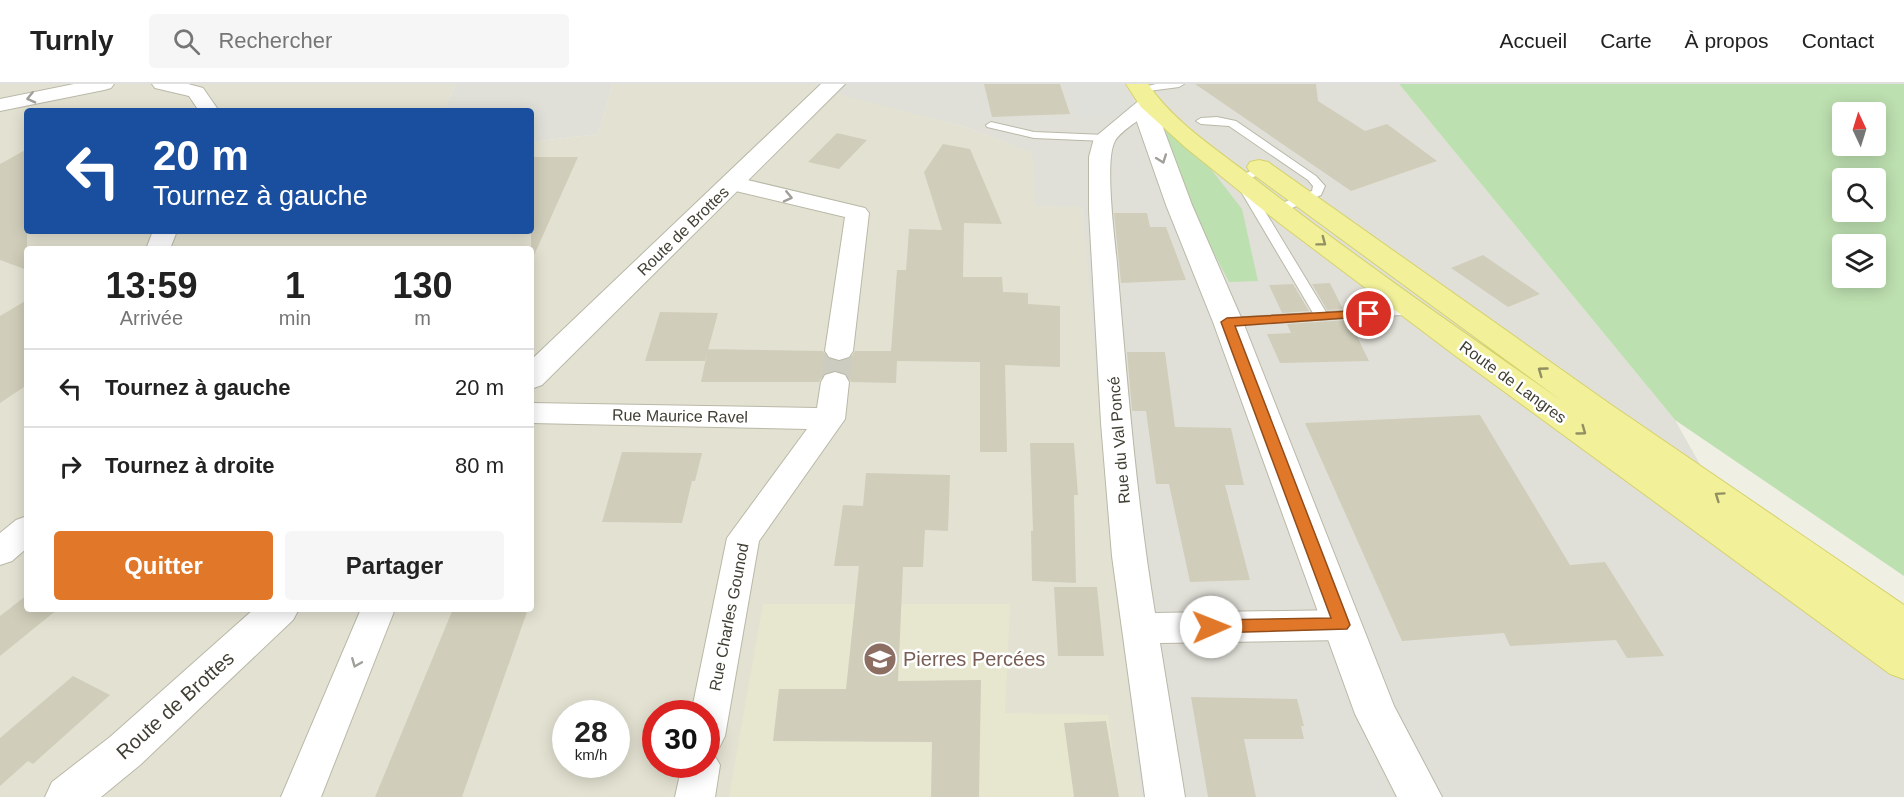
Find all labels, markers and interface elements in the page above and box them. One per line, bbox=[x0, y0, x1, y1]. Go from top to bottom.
search box bbox=[149, 14, 569, 68]
text: Turnly bbox=[30, 25, 113, 56]
icon: search bbox=[170, 25, 203, 58]
text: Rechercher bbox=[218, 28, 332, 53]
text: Accueil bbox=[1500, 29, 1567, 52]
text: Carte bbox=[1600, 29, 1652, 52]
text: À propos bbox=[1685, 29, 1769, 52]
text: Contact bbox=[1802, 29, 1874, 52]
one-way arrow bbox=[27, 91, 37, 104]
north arrow bbox=[1832, 102, 1886, 156]
map controls bbox=[1832, 102, 1886, 288]
icon: left bbox=[54, 132, 132, 210]
text: 20 m bbox=[153, 132, 249, 179]
one-way arrow bbox=[1155, 153, 1168, 164]
button: search bbox=[1832, 168, 1886, 222]
text: Tournez à gauche bbox=[153, 181, 368, 211]
street label: Route de Brottes bbox=[634, 183, 732, 279]
one-way arrow bbox=[783, 190, 793, 203]
one-way arrow bbox=[1316, 234, 1327, 245]
button: layers bbox=[1832, 234, 1886, 288]
text: 13:59 bbox=[105, 265, 197, 306]
text: 1 bbox=[285, 265, 305, 306]
text: 130 bbox=[392, 265, 453, 306]
pin bbox=[1343, 288, 1394, 339]
icon: arrive bbox=[1352, 297, 1385, 330]
text: Arrivée bbox=[120, 307, 183, 329]
text: min bbox=[279, 307, 311, 329]
text: m bbox=[414, 307, 431, 329]
street label: Route de Langres bbox=[1457, 338, 1569, 426]
one-way arrow bbox=[1538, 367, 1549, 378]
icon: left bbox=[54, 372, 87, 405]
text: Tournez à gauche bbox=[105, 375, 290, 400]
text: 20 m bbox=[455, 375, 504, 400]
street label: Rue du Val Poncé bbox=[1105, 376, 1133, 504]
street label: Rue Maurice Ravel bbox=[612, 406, 748, 426]
one-way arrow bbox=[1575, 424, 1586, 435]
icon: right bbox=[54, 450, 87, 483]
text: Tournez à droite bbox=[105, 453, 275, 478]
text: 80 m bbox=[455, 453, 504, 478]
one-way arrow bbox=[1714, 492, 1725, 503]
button: Quitter bbox=[54, 531, 273, 600]
button: Partager bbox=[285, 531, 504, 600]
street label: Rue Charles Gounod bbox=[706, 542, 752, 692]
position arrow bbox=[1179, 595, 1243, 659]
school or university icon: Pierres Percées bbox=[862, 641, 898, 677]
street label: Route de Brottes bbox=[112, 647, 238, 763]
place label: Pierres Percées bbox=[903, 648, 1045, 670]
one-way arrow bbox=[351, 657, 363, 668]
speed limit sign: 30 bbox=[642, 700, 720, 778]
text: 28 bbox=[574, 715, 608, 748]
text: km/h bbox=[575, 746, 607, 763]

